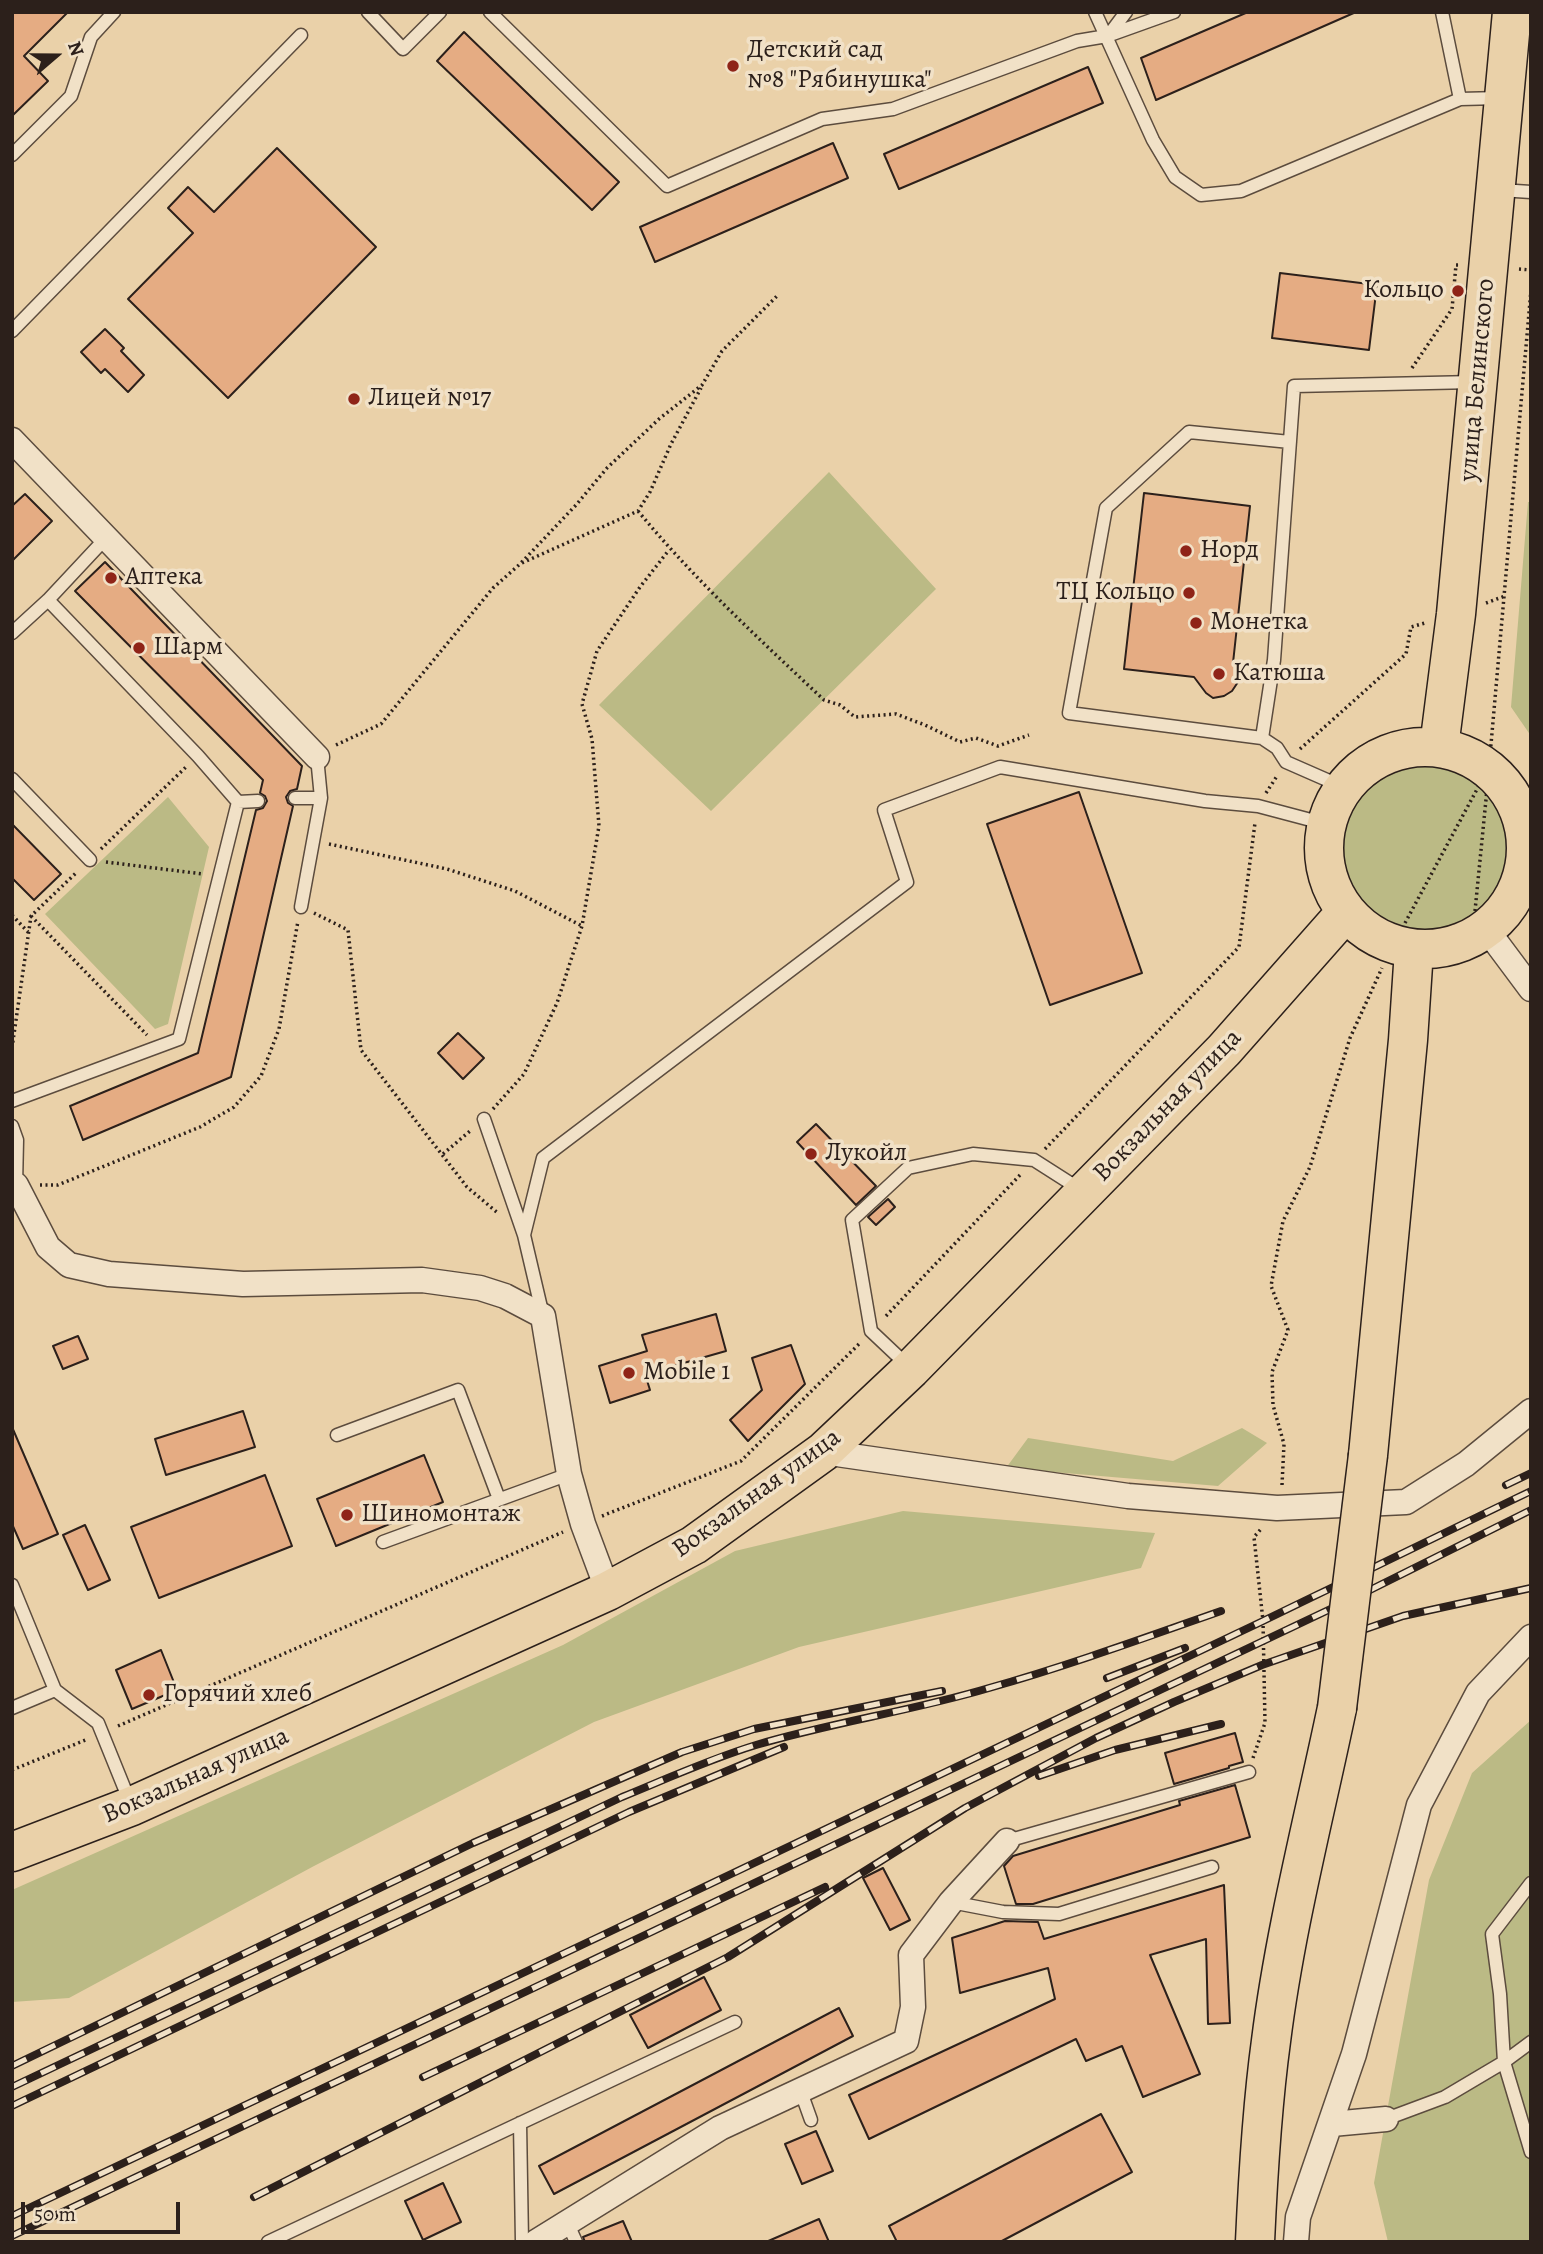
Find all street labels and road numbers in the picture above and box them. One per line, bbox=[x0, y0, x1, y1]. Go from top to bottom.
street label: улица Белинского bbox=[1454, 277, 1502, 483]
street label: Вокзальная улица bbox=[1087, 1023, 1249, 1189]
street label: Вокзальная улица bbox=[667, 1422, 847, 1566]
street label: Вокзальная улица bbox=[98, 1721, 294, 1831]

